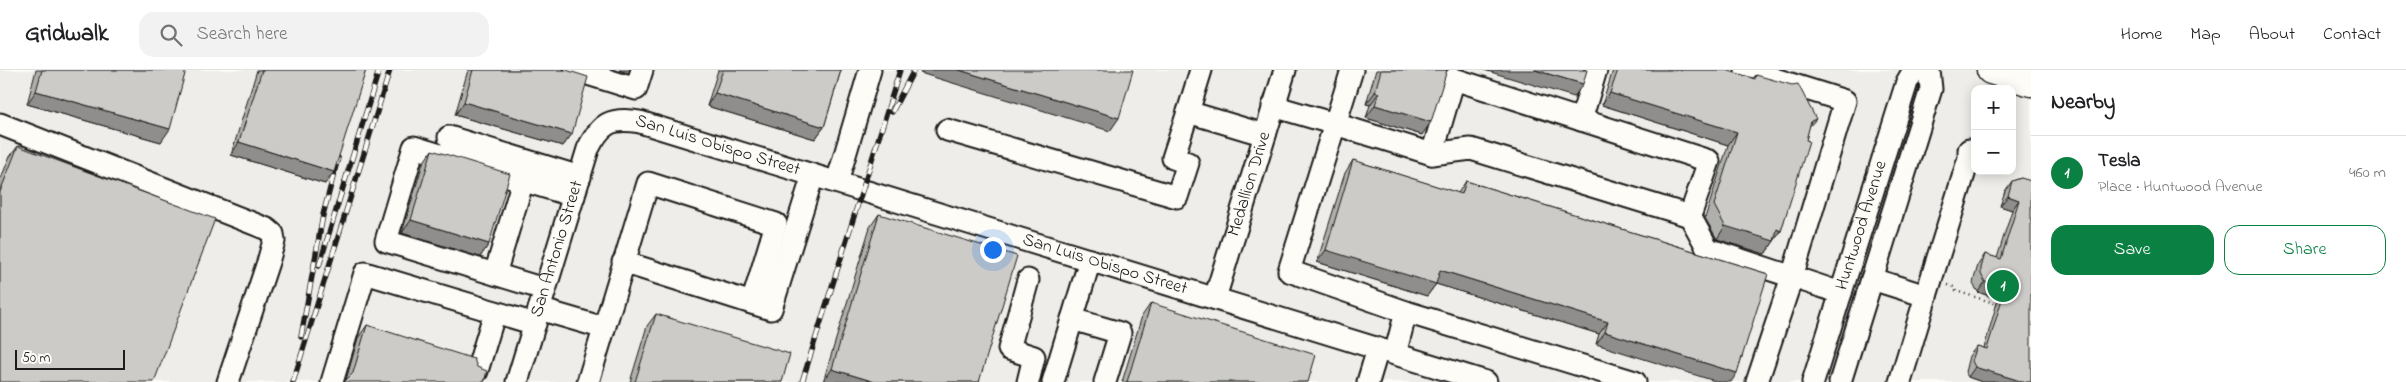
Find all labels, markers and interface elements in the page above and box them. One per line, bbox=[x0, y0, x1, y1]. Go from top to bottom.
search box bbox=[139, 12, 489, 57]
text: Gridwalk bbox=[25, 17, 109, 52]
icon: search bbox=[157, 21, 185, 49]
text: Search here bbox=[197, 21, 288, 48]
text: Home bbox=[2121, 22, 2162, 48]
text: Map bbox=[2190, 22, 2221, 48]
text: About bbox=[2249, 22, 2295, 48]
text: Contact bbox=[2323, 22, 2381, 48]
map controls bbox=[1971, 85, 2016, 175]
button: + bbox=[1971, 85, 2016, 130]
text: Nearby bbox=[2051, 88, 2115, 118]
street label: San Luis Obispo Street bbox=[632, 108, 803, 183]
street label: Medallion Drive bbox=[1222, 128, 1279, 240]
button: − bbox=[1971, 130, 2016, 175]
text: Tesla bbox=[2098, 148, 2141, 175]
street label: Huntwood Avenue bbox=[1830, 157, 1895, 294]
text: 1 bbox=[2064, 161, 2070, 185]
text: 460 m bbox=[2349, 161, 2386, 185]
text: Place · Huntwood Avenue bbox=[2098, 175, 2263, 199]
street label: San Antonio Street bbox=[524, 178, 591, 321]
button: Save bbox=[2051, 225, 2214, 275]
button: Share bbox=[2224, 225, 2386, 275]
street label: San Luis Obispo Street bbox=[1019, 227, 1191, 302]
your location bbox=[980, 237, 1006, 263]
pin: 1 bbox=[1987, 267, 2019, 305]
scale bar bbox=[15, 347, 125, 370]
text: 50 m bbox=[22, 348, 50, 369]

